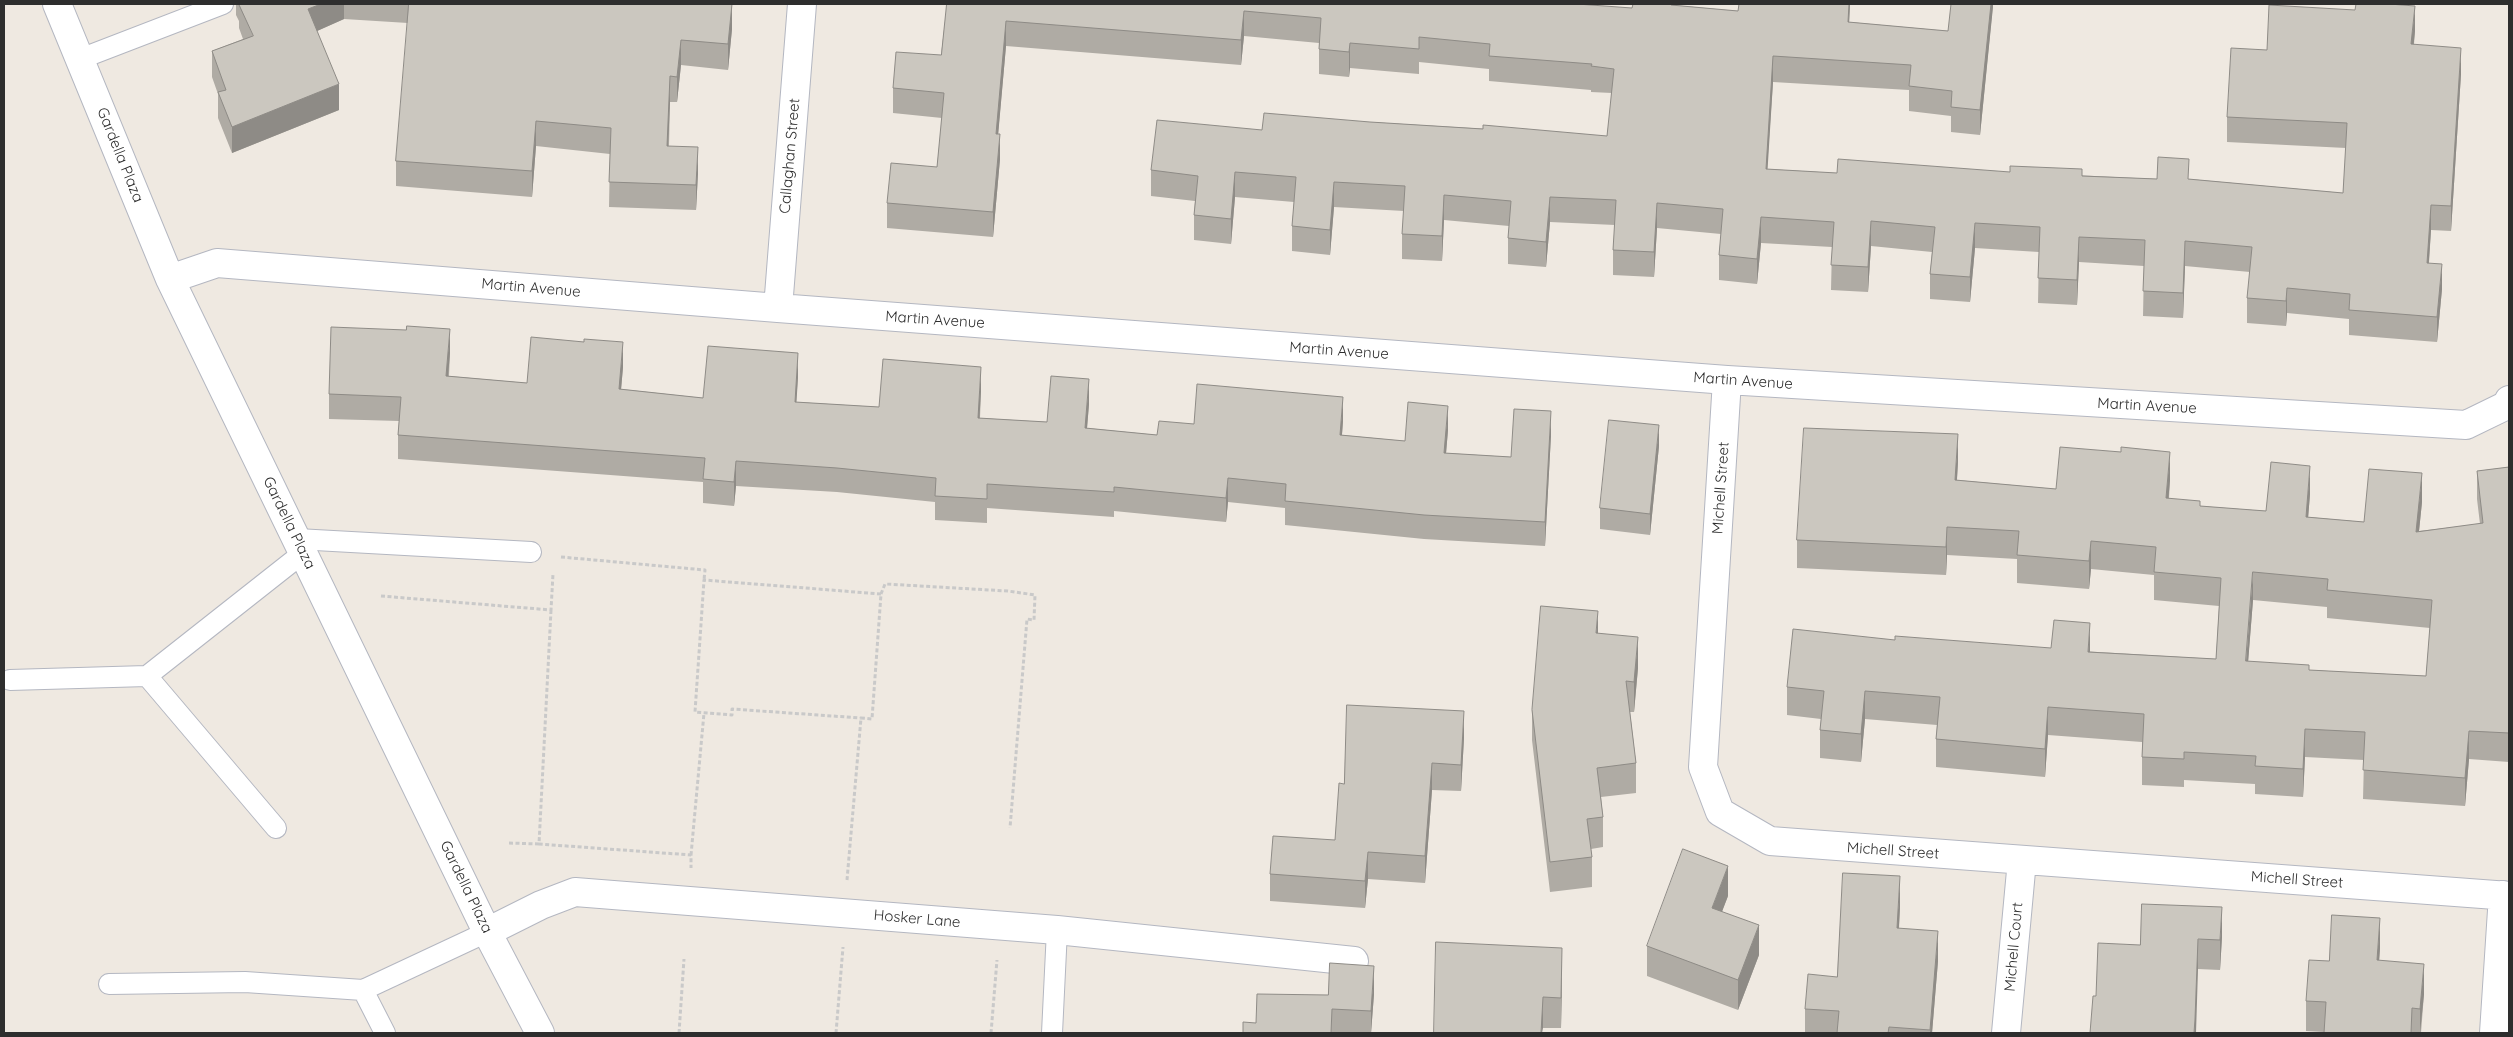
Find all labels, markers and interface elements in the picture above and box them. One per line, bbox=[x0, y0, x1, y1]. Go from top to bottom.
street label: Callaghan Street bbox=[776, 98, 804, 214]
street label: Gardella Plaza bbox=[93, 105, 147, 205]
street label: Martin Avenue bbox=[481, 275, 581, 301]
street label: Martin Avenue bbox=[885, 308, 985, 332]
street label: Martin Avenue bbox=[1289, 339, 1389, 363]
street label: Martin Avenue bbox=[1693, 369, 1793, 393]
street label: Martin Avenue bbox=[2097, 394, 2197, 418]
street label: Michell Street bbox=[1709, 441, 1733, 535]
street label: Gardella Plaza bbox=[259, 474, 319, 572]
street label: Gardella Plaza bbox=[436, 838, 496, 936]
street label: Michell Street bbox=[1846, 839, 1940, 863]
street label: Michell Street bbox=[2250, 868, 2344, 892]
street label: Michell Court bbox=[2001, 902, 2027, 992]
street label: Hosker Lane bbox=[873, 906, 961, 932]

